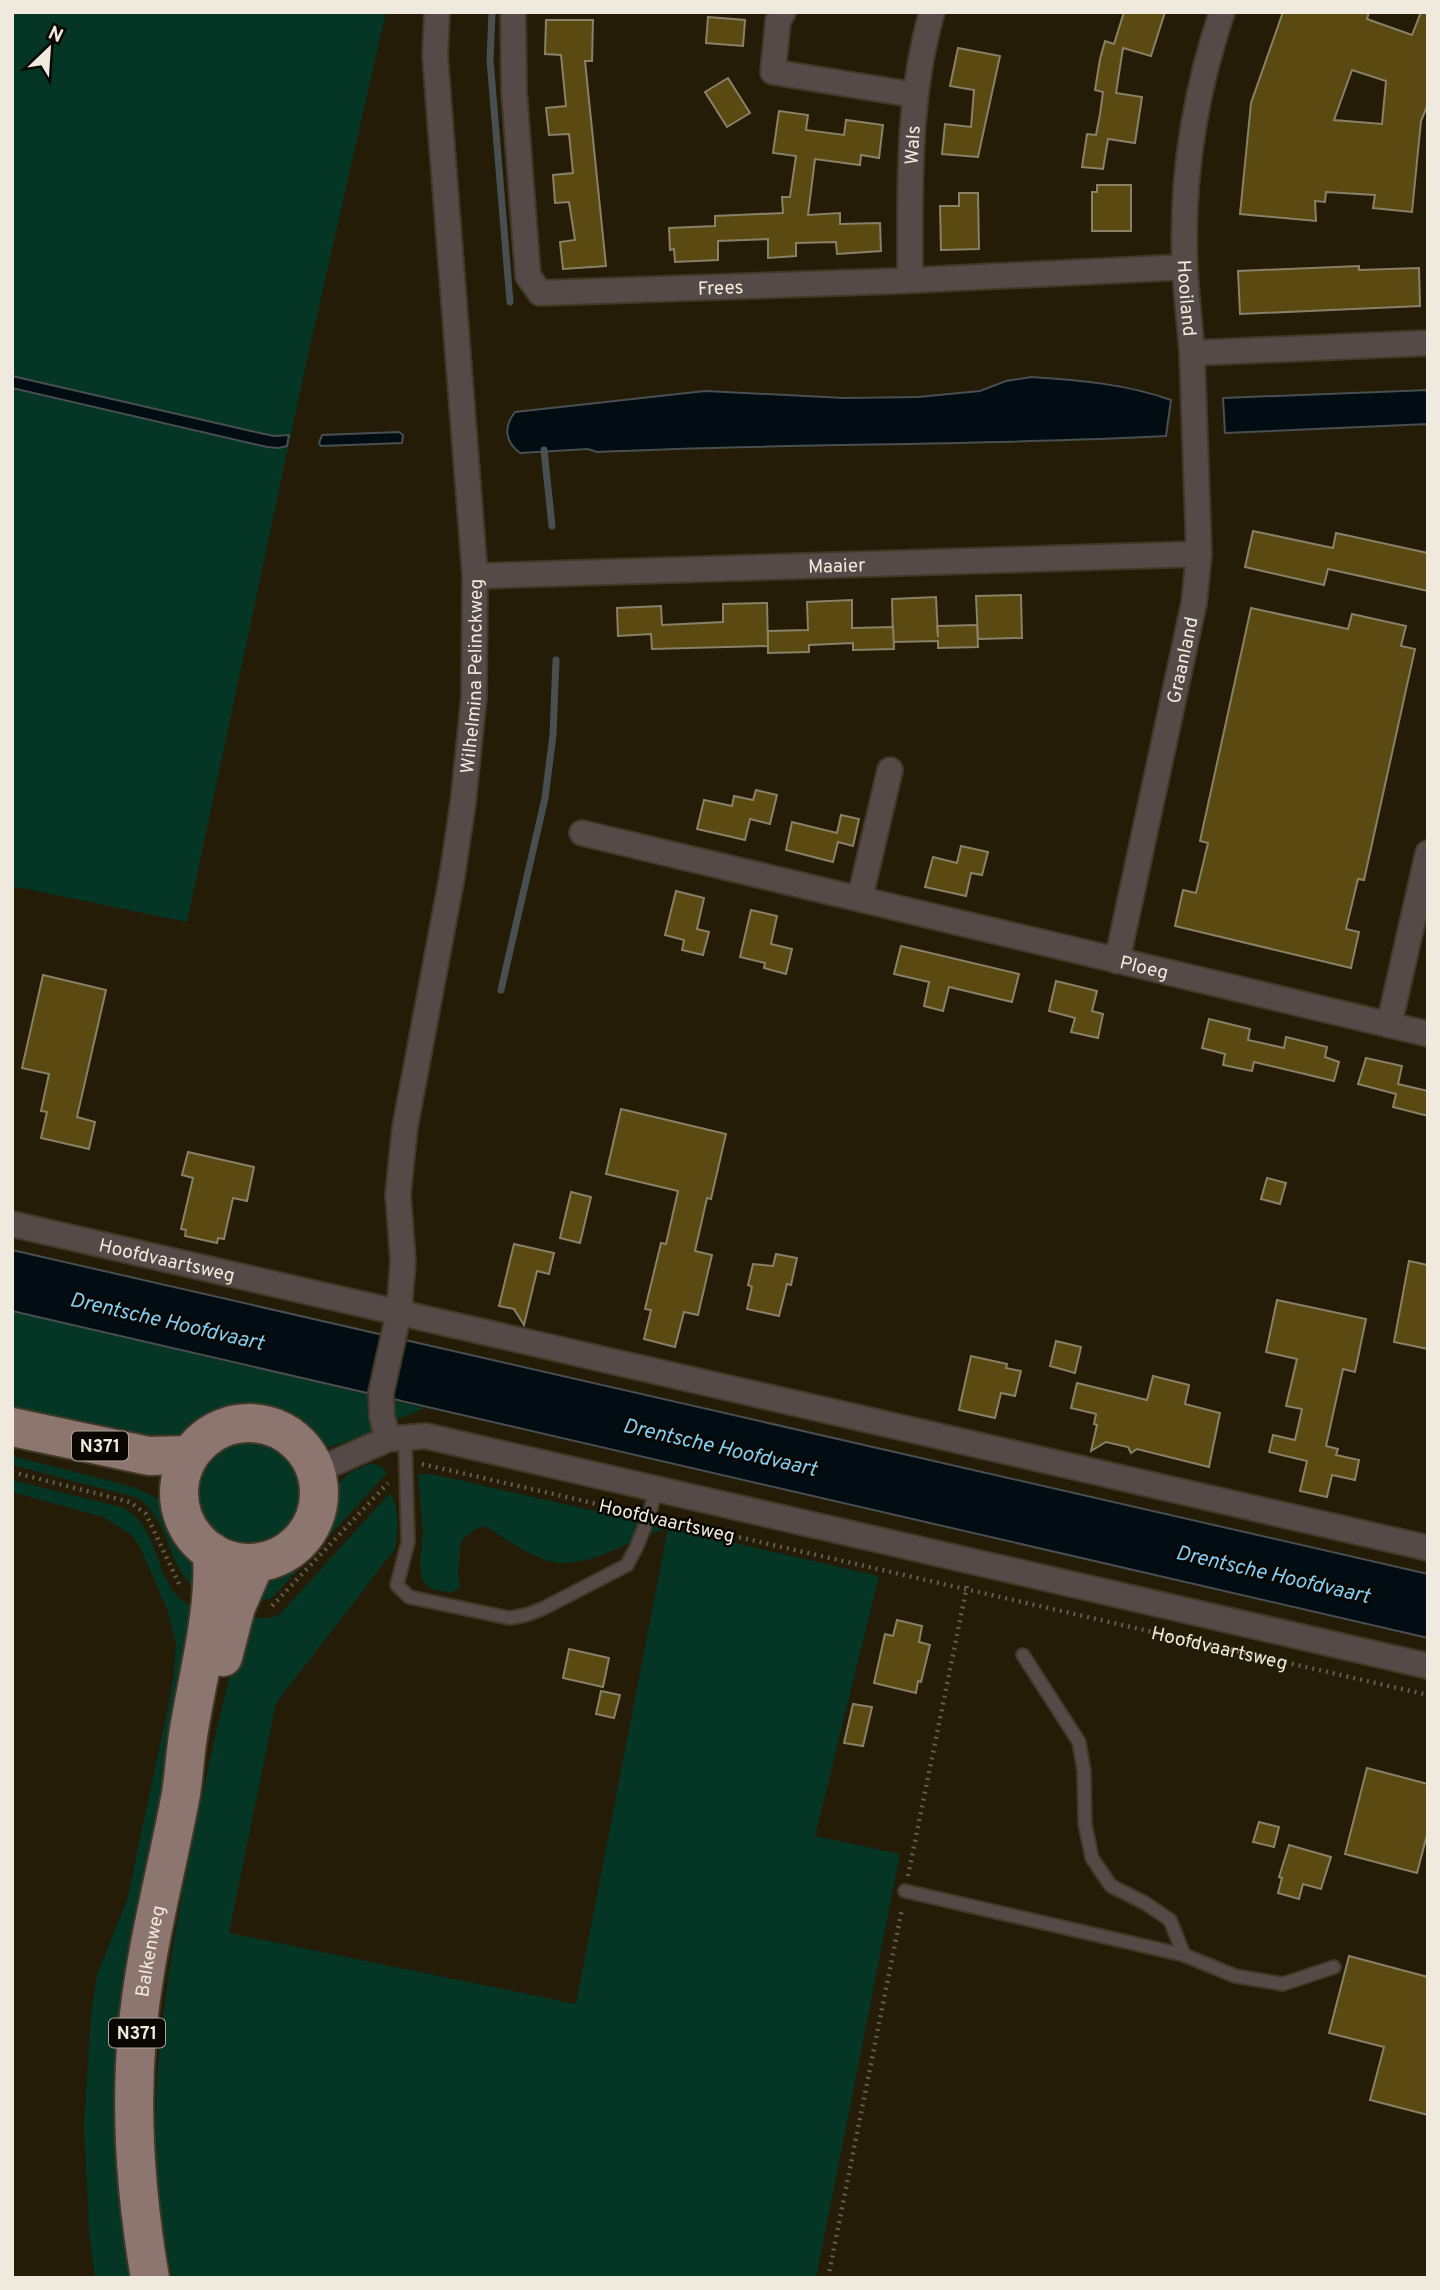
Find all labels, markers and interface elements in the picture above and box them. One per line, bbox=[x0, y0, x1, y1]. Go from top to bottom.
north arrow bbox=[14, 14, 84, 84]
text: N bbox=[44, 22, 67, 49]
street label: Wals bbox=[901, 125, 927, 165]
street label: Hooiland bbox=[1171, 259, 1201, 337]
street label: Frees bbox=[697, 276, 744, 302]
street label: Maaier bbox=[808, 554, 867, 580]
street label: Wilhelmina Pelinckweg bbox=[456, 579, 489, 775]
street label: Graanland bbox=[1163, 615, 1205, 706]
street label: Ploeg bbox=[1117, 951, 1171, 986]
street label: Hoofdvaartsweg bbox=[96, 1234, 237, 1289]
water label: Drentsche Hoofdvaart bbox=[67, 1287, 268, 1358]
water label: Drentsche Hoofdvaart bbox=[620, 1413, 821, 1484]
road number: N371 bbox=[72, 1432, 128, 1461]
street label: Hoofdvaartsweg bbox=[596, 1495, 737, 1549]
water label: Drentsche Hoofdvaart bbox=[1173, 1540, 1374, 1611]
street label: Hoofdvaartsweg bbox=[1149, 1622, 1290, 1676]
street label: Balkenweg bbox=[131, 1903, 171, 1999]
road number: N371 bbox=[109, 2019, 165, 2048]

